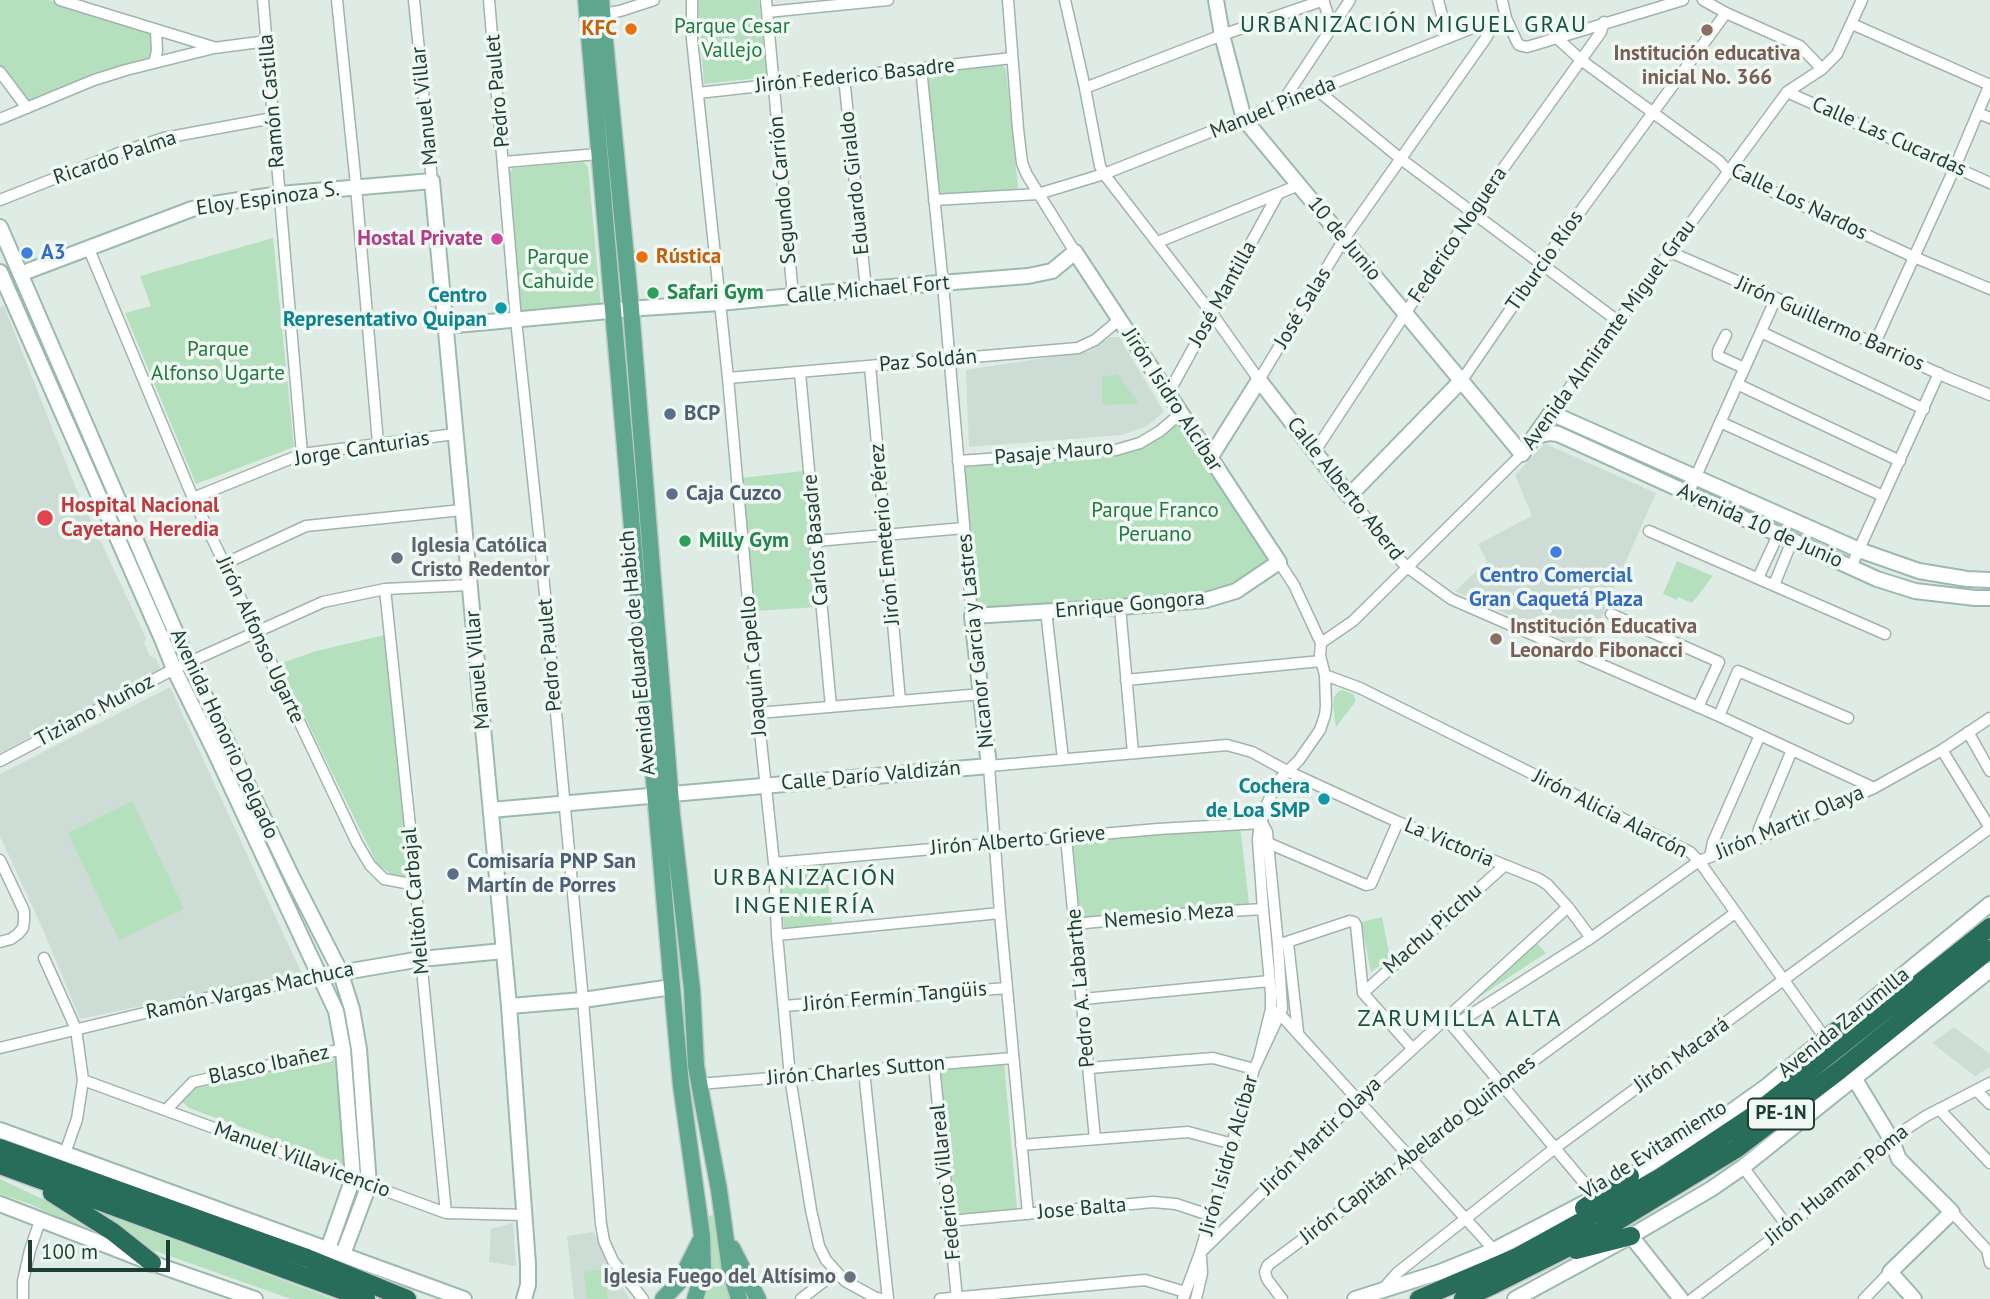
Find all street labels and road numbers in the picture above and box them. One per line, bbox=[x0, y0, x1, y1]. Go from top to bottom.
street label: Ramón Castilla bbox=[254, 33, 290, 169]
street label: Pedro Paulet bbox=[480, 33, 516, 149]
street label: Manuel Villar bbox=[406, 45, 444, 167]
street label: Jirón Federico Basadre bbox=[754, 53, 956, 99]
street label: Manuel Pineda bbox=[1206, 71, 1340, 145]
street label: Calle Las Cucardas bbox=[1808, 92, 1970, 182]
street label: Eduardo Giraldo bbox=[835, 110, 875, 256]
street label: Segundo Carrión bbox=[764, 115, 802, 265]
street label: Ricardo Palma bbox=[50, 125, 180, 191]
street label: Calle Los Nardos bbox=[1727, 158, 1871, 246]
street label: Federico Noguera bbox=[1403, 162, 1513, 308]
street label: Eloy Espinoza S. bbox=[195, 176, 341, 222]
street label: 10 de Junio bbox=[1302, 192, 1386, 286]
street label: Tiburcio Ríos bbox=[1501, 206, 1589, 316]
street label: Avenida Almirante Miguel Grau bbox=[1517, 215, 1701, 455]
street label: José Mantilla bbox=[1184, 237, 1262, 351]
street label: José Salas bbox=[1269, 263, 1337, 353]
street label: Calle Michael Fort bbox=[785, 270, 951, 310]
street label: Jirón Guillermo Barrios bbox=[1732, 271, 1928, 377]
street label: Jirón Isidro Alcíbar bbox=[1116, 324, 1228, 476]
street label: Paz Soldán bbox=[878, 344, 978, 378]
street label: Calle Alberto Aberd bbox=[1281, 412, 1409, 566]
street label: Jorge Canturias bbox=[293, 426, 431, 472]
street label: Pasaje Mauro bbox=[993, 435, 1115, 471]
street label: Jirón Emeterio Pérez bbox=[865, 442, 905, 626]
street label: Carlos Basadre bbox=[798, 473, 834, 607]
street label: Avenida 10 de Junio bbox=[1673, 478, 1847, 574]
street label: Avenida Eduardo de Habich bbox=[615, 529, 661, 777]
street label: Nicanor García y Lastres bbox=[952, 533, 1000, 749]
street label: Jirón Alfonso Ugarte bbox=[210, 553, 310, 727]
street label: Enrique Gongora bbox=[1054, 586, 1206, 624]
street label: Joaquín Capello bbox=[735, 595, 773, 737]
street label: Pedro Paulet bbox=[532, 597, 568, 713]
street label: Manuel Villar bbox=[460, 609, 496, 731]
street label: Avenida Honorio Delgado bbox=[164, 625, 284, 843]
street label: Tiziano Muñoz bbox=[31, 669, 159, 753]
street label: Calle Darío Valdizán bbox=[780, 756, 962, 796]
street label: Jirón Alicia Alarcón bbox=[1528, 764, 1692, 864]
street label: Jirón Martir Olaya bbox=[1712, 780, 1868, 866]
street label: La Victoria bbox=[1400, 813, 1498, 873]
street label: Jirón Alberto Grieve bbox=[929, 821, 1107, 861]
street label: Melitón Carbajal bbox=[397, 826, 435, 976]
street label: Machu Picchu bbox=[1379, 878, 1487, 980]
street label: Nemesio Meza bbox=[1103, 898, 1235, 934]
street label: Pedro A. Labarthe bbox=[1061, 907, 1101, 1069]
street label: Ramón Vargas Machuca bbox=[144, 957, 356, 1025]
street label: Avenida Zarumilla bbox=[1773, 962, 1915, 1084]
street label: Jirón Fermín Tangüis bbox=[802, 976, 988, 1018]
street label: Jirón Macará bbox=[1629, 1012, 1735, 1098]
street label: Blasco Ibañez bbox=[206, 1040, 332, 1090]
street label: Jirón Capitán Abelardo Quiñones bbox=[1295, 1050, 1541, 1250]
street label: Jirón Charles Sutton bbox=[766, 1051, 946, 1091]
street label: Jirón Isidro Alcíbar bbox=[1194, 1072, 1264, 1238]
street label: Jirón Martir Olaya bbox=[1255, 1072, 1387, 1200]
street label: Vía de Evitamiento bbox=[1576, 1095, 1732, 1205]
road number: PE-1N bbox=[1748, 1098, 1814, 1130]
street label: Federico Villareal bbox=[925, 1103, 967, 1261]
street label: Manuel Villavicencio bbox=[210, 1116, 394, 1204]
street label: Jirón Huaman Poma bbox=[1760, 1119, 1914, 1251]
street label: Jose Balta bbox=[1037, 1193, 1127, 1225]

